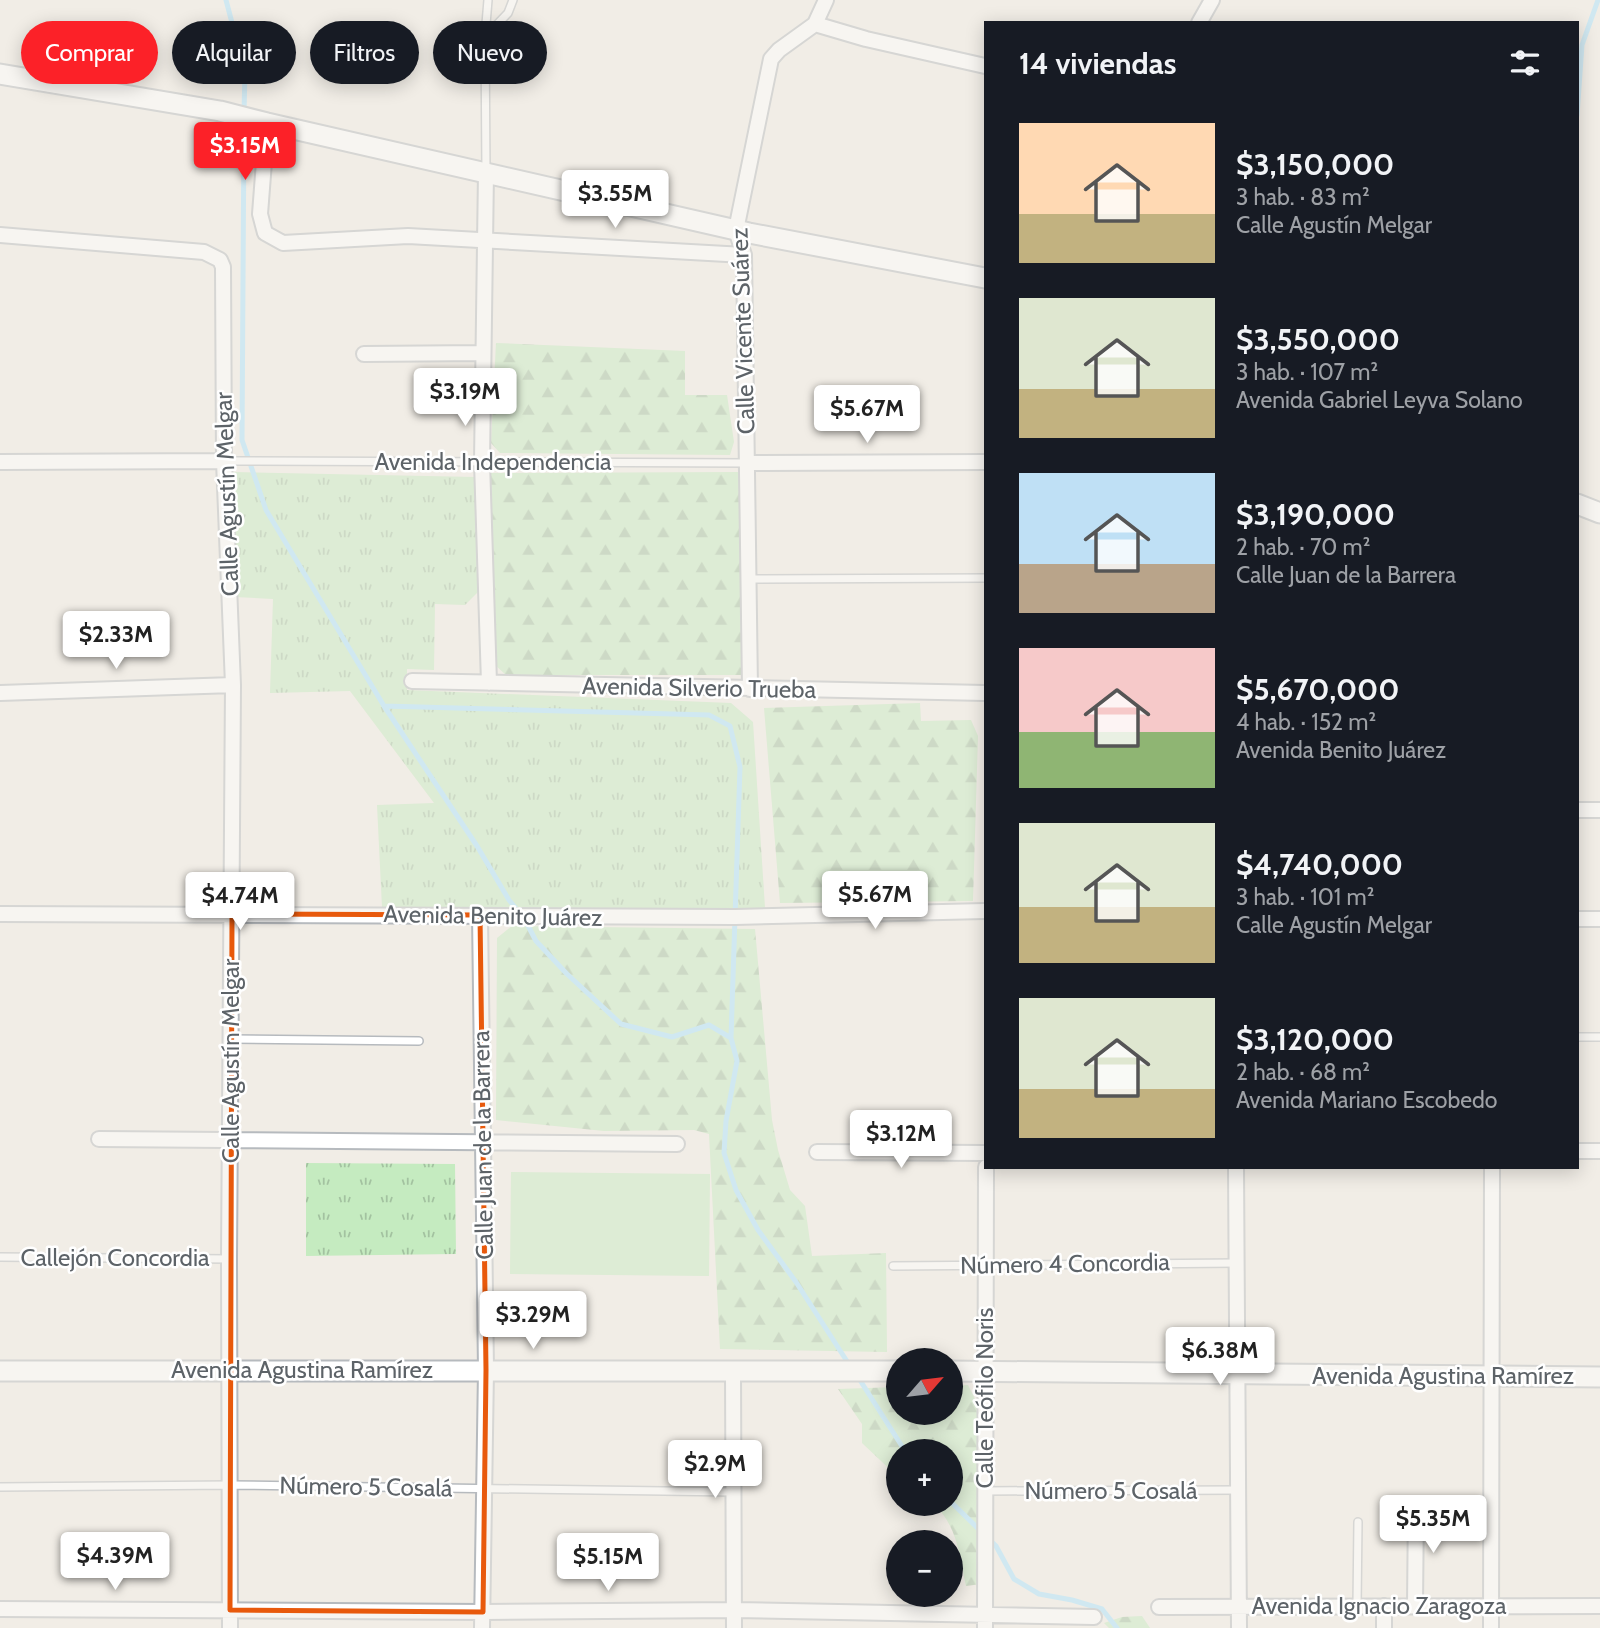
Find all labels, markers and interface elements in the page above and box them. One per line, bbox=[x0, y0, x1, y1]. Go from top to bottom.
chip: Comprar bbox=[21, 21, 158, 84]
chip: Alquilar bbox=[172, 21, 296, 84]
chip: Filtros bbox=[310, 21, 419, 84]
chip: Nuevo bbox=[433, 21, 547, 84]
icon: filters bbox=[1506, 44, 1544, 82]
text: 14 viviendas bbox=[1019, 45, 1176, 82]
pin: $3.15M bbox=[188, 122, 302, 182]
text: $3.15M bbox=[210, 131, 280, 159]
text: $3,150,000 bbox=[1236, 146, 1394, 183]
icon: home bbox=[1075, 151, 1159, 235]
pin: $3.55M bbox=[558, 170, 672, 230]
text: $3.55M bbox=[578, 179, 652, 207]
text: 3 hab. · 83 m² bbox=[1236, 183, 1370, 211]
text: Calle Agustín Melgar bbox=[1236, 211, 1432, 239]
street label: Calle Vicente Suárez bbox=[724, 227, 761, 435]
text: $3,550,000 bbox=[1236, 321, 1400, 358]
icon: home bbox=[1075, 326, 1159, 410]
text: 3 hab. · 107 m² bbox=[1236, 358, 1378, 386]
pin: $3.19M bbox=[408, 368, 522, 428]
text: $3.19M bbox=[430, 377, 500, 405]
pin: $5.67M bbox=[810, 386, 924, 445]
text: Avenida Gabriel Leyva Solano bbox=[1236, 386, 1523, 414]
street label: Calle Agustín Melgar bbox=[208, 391, 245, 597]
text: $5.67M bbox=[830, 394, 904, 422]
street label: Avenida Independencia bbox=[374, 447, 612, 476]
text: $3,190,000 bbox=[1236, 496, 1395, 533]
icon: home bbox=[1075, 501, 1159, 585]
text: 2 hab. · 70 m² bbox=[1236, 533, 1370, 561]
text: Calle Juan de la Barrera bbox=[1236, 561, 1456, 589]
pin: $2.33M bbox=[59, 612, 173, 671]
text: $2.33M bbox=[79, 620, 153, 648]
street label: Avenida Silverio Trueba bbox=[582, 671, 817, 704]
text: $5,670,000 bbox=[1236, 671, 1399, 708]
icon: home bbox=[1075, 676, 1159, 760]
text: 4 hab. · 152 m² bbox=[1236, 708, 1376, 736]
text: Avenida Benito Juárez bbox=[1236, 736, 1446, 764]
text: $4,740,000 bbox=[1236, 846, 1403, 883]
icon: home bbox=[1075, 851, 1159, 935]
pin: $4.74M bbox=[183, 872, 297, 932]
pin: $5.67M bbox=[818, 872, 932, 931]
text: $5.67M bbox=[838, 880, 912, 908]
text: $4.74M bbox=[201, 881, 279, 909]
text: 3 hab. · 101 m² bbox=[1236, 883, 1374, 911]
street label: Avenida Benito Juárez bbox=[383, 899, 603, 932]
text: Calle Agustín Melgar bbox=[1236, 911, 1432, 939]
street label: Calle Agustín Melgar bbox=[216, 958, 245, 1163]
text: $3,120,000 bbox=[1236, 1021, 1394, 1058]
icon: home bbox=[1075, 1026, 1159, 1110]
street label: Calle Juan de la Barrera bbox=[466, 1030, 499, 1260]
text: 2 hab. · 68 m² bbox=[1236, 1058, 1370, 1086]
text: Avenida Mariano Escobedo bbox=[1236, 1086, 1497, 1114]
pin: $3.12M bbox=[844, 1110, 958, 1170]
text: $3.12M bbox=[866, 1119, 936, 1147]
street label: Callejón Concordia bbox=[20, 1243, 210, 1272]
street label: Número 4 Concordia bbox=[960, 1247, 1171, 1280]
pin: $3.29M bbox=[476, 1292, 590, 1351]
text: $3.29M bbox=[496, 1300, 570, 1328]
street label: Calle Teófilo Noris bbox=[970, 1307, 999, 1489]
pin: $6.38M bbox=[1163, 1328, 1277, 1387]
text: $6.38M bbox=[1182, 1336, 1258, 1364]
north arrow bbox=[886, 1348, 962, 1424]
map controls bbox=[886, 1348, 963, 1607]
street label: Avenida Agustina Ramírez bbox=[171, 1355, 433, 1384]
street label: Avenida Agustina Ramírez bbox=[1312, 1361, 1574, 1390]
button: + bbox=[886, 1439, 963, 1516]
pin: $2.9M bbox=[666, 1440, 764, 1500]
text: $2.9M bbox=[684, 1449, 746, 1477]
street label: Número 5 Cosalá bbox=[279, 1470, 453, 1503]
street label: Número 5 Cosalá bbox=[1024, 1476, 1198, 1505]
pin: $5.35M bbox=[1376, 1496, 1490, 1555]
text: $5.35M bbox=[1396, 1504, 1470, 1532]
button: − bbox=[886, 1530, 963, 1607]
pin: $4.39M bbox=[58, 1532, 172, 1592]
pin: $5.15M bbox=[551, 1534, 665, 1593]
text: $4.39M bbox=[77, 1541, 153, 1569]
text: $5.15M bbox=[573, 1542, 643, 1570]
street label: Avenida Ignacio Zaragoza bbox=[1252, 1591, 1507, 1620]

